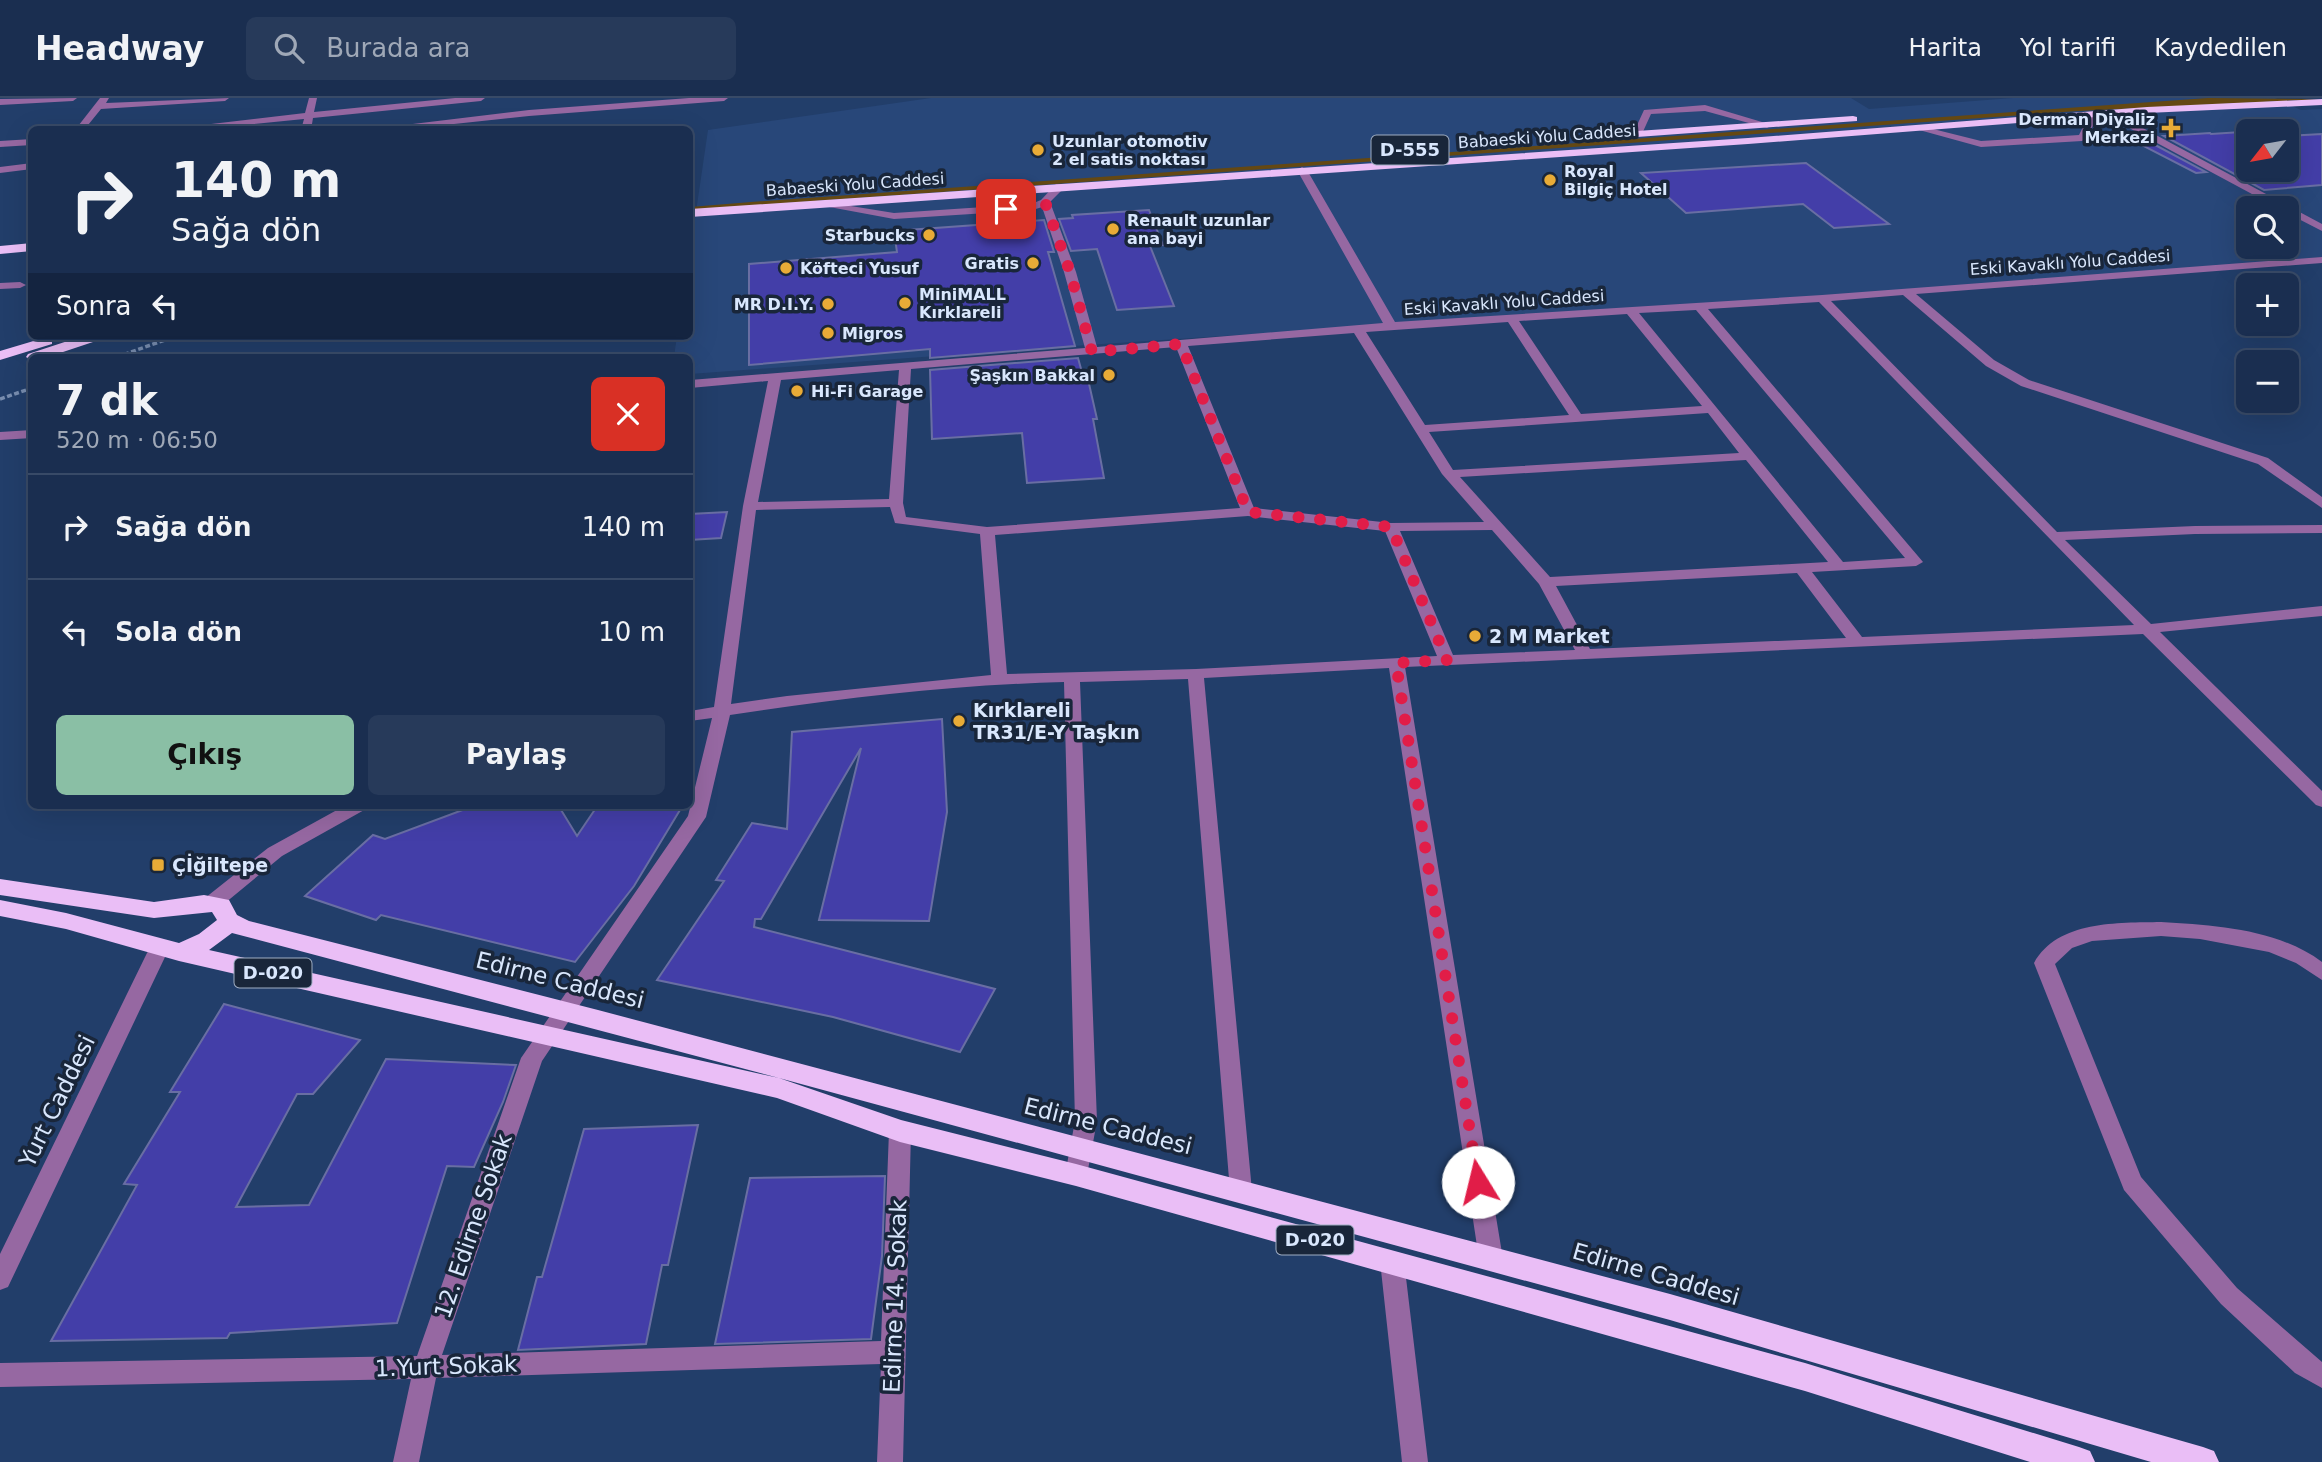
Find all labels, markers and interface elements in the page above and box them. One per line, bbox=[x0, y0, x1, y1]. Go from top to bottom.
search box bbox=[246, 17, 736, 80]
text: Headway bbox=[35, 29, 204, 68]
icon: search bbox=[270, 29, 308, 67]
text: Burada ara bbox=[326, 33, 470, 63]
text: Harita bbox=[1909, 34, 1982, 62]
text: Yol tarifi bbox=[2020, 34, 2116, 62]
text: Kaydedilen bbox=[2154, 34, 2287, 62]
place label: Derman Diyaliz Merkezi bbox=[2018, 110, 2155, 147]
marker: Derman Diyaliz Merkezi bbox=[2161, 118, 2181, 138]
north arrow bbox=[2236, 119, 2300, 182]
map controls bbox=[2236, 119, 2299, 413]
street label: Babaeski Yolu Caddesi bbox=[1457, 121, 1637, 152]
place label: Uzunlar otomotiv 2 el satis noktası bbox=[1052, 132, 1208, 169]
road number: D-555 bbox=[1372, 136, 1448, 164]
marker: Uzunlar otomotiv 2 el satis noktası bbox=[1030, 142, 1046, 158]
text: 140 m bbox=[171, 152, 341, 209]
icon: right bbox=[56, 154, 147, 245]
place label: Royal Bilgiç Hotel bbox=[1564, 162, 1668, 199]
street label: Babaeski Yolu Caddesi bbox=[765, 169, 945, 200]
marker: Royal Bilgiç Hotel bbox=[1542, 172, 1558, 188]
pin bbox=[976, 179, 1036, 239]
icon: arrive bbox=[987, 190, 1025, 228]
button: search bbox=[2236, 196, 2299, 259]
text: Sağa dön bbox=[171, 211, 321, 249]
place label: Renault uzunlar ana bayi bbox=[1127, 211, 1270, 248]
marker: Renault uzunlar ana bayi bbox=[1105, 221, 1121, 237]
place label: Starbucks bbox=[825, 226, 915, 245]
marker: Starbucks bbox=[921, 227, 937, 243]
street label: Eski Kavaklı Yolu Caddesi bbox=[1969, 246, 2171, 279]
place label: Gratis bbox=[965, 254, 1019, 273]
marker: Gratis bbox=[1025, 255, 1041, 271]
place label: Köfteci Yusuf bbox=[800, 259, 920, 278]
marker: Köfteci Yusuf bbox=[778, 260, 794, 276]
button: + bbox=[2236, 273, 2299, 336]
place label: MiniMALL Kırklareli bbox=[919, 285, 1006, 322]
street label: Eski Kavaklı Yolu Caddesi bbox=[1403, 286, 1605, 319]
icon: left bbox=[146, 287, 184, 325]
text: Sonra bbox=[56, 291, 132, 321]
place label: MR D.I.Y. bbox=[734, 295, 814, 314]
marker: MiniMALL Kırklareli bbox=[897, 295, 913, 311]
marker: MR D.I.Y. bbox=[820, 296, 836, 312]
place label: Migros bbox=[842, 324, 903, 343]
marker: Migros bbox=[820, 325, 836, 341]
button: − bbox=[2236, 350, 2299, 413]
place label: Şaşkın Bakkal bbox=[970, 366, 1095, 385]
marker: Şaşkın Bakkal bbox=[1101, 367, 1117, 383]
text: 7 dk bbox=[56, 376, 158, 425]
button: close bbox=[591, 377, 665, 451]
place label: Hi-Fi Garage bbox=[811, 382, 924, 401]
marker: Hi-Fi Garage bbox=[789, 383, 805, 399]
text: 520 m · 06:50 bbox=[56, 427, 218, 453]
icon: right bbox=[56, 508, 94, 546]
text: Sağa dön bbox=[115, 512, 251, 542]
text: 140 m bbox=[582, 512, 665, 542]
icon: left bbox=[56, 613, 94, 651]
text: Sola dön bbox=[115, 617, 242, 647]
text: 10 m bbox=[598, 617, 665, 647]
place label: 2 M Market bbox=[1489, 625, 1610, 647]
marker: 2 M Market bbox=[1467, 628, 1483, 644]
place label: Kırklareli TR31/E-Y Taşkın bbox=[973, 699, 1140, 743]
marker: Kırklareli TR31/E-Y Taşkın bbox=[951, 713, 967, 729]
button: Çıkış bbox=[56, 715, 354, 795]
button: Paylaş bbox=[368, 715, 665, 795]
place label: Çİğiltepe bbox=[172, 853, 268, 876]
marker: Çİğiltepe bbox=[150, 857, 166, 873]
street label: Edirne Caddesi bbox=[473, 947, 647, 1013]
road number: D-020 bbox=[234, 958, 312, 988]
street label: Yurt Caddesi bbox=[13, 1031, 100, 1172]
street label: Edirne Caddesi bbox=[1021, 1093, 1195, 1159]
street label: 12. Edirne Sokak bbox=[429, 1130, 517, 1322]
position arrow bbox=[1441, 1145, 1515, 1219]
street label: Edirne 14. Sokak bbox=[879, 1198, 911, 1393]
road number: D-020 bbox=[1276, 1226, 1354, 1254]
street label: Edirne Caddesi bbox=[1570, 1238, 1742, 1310]
street label: 1.Yurt Sokak bbox=[374, 1350, 518, 1381]

